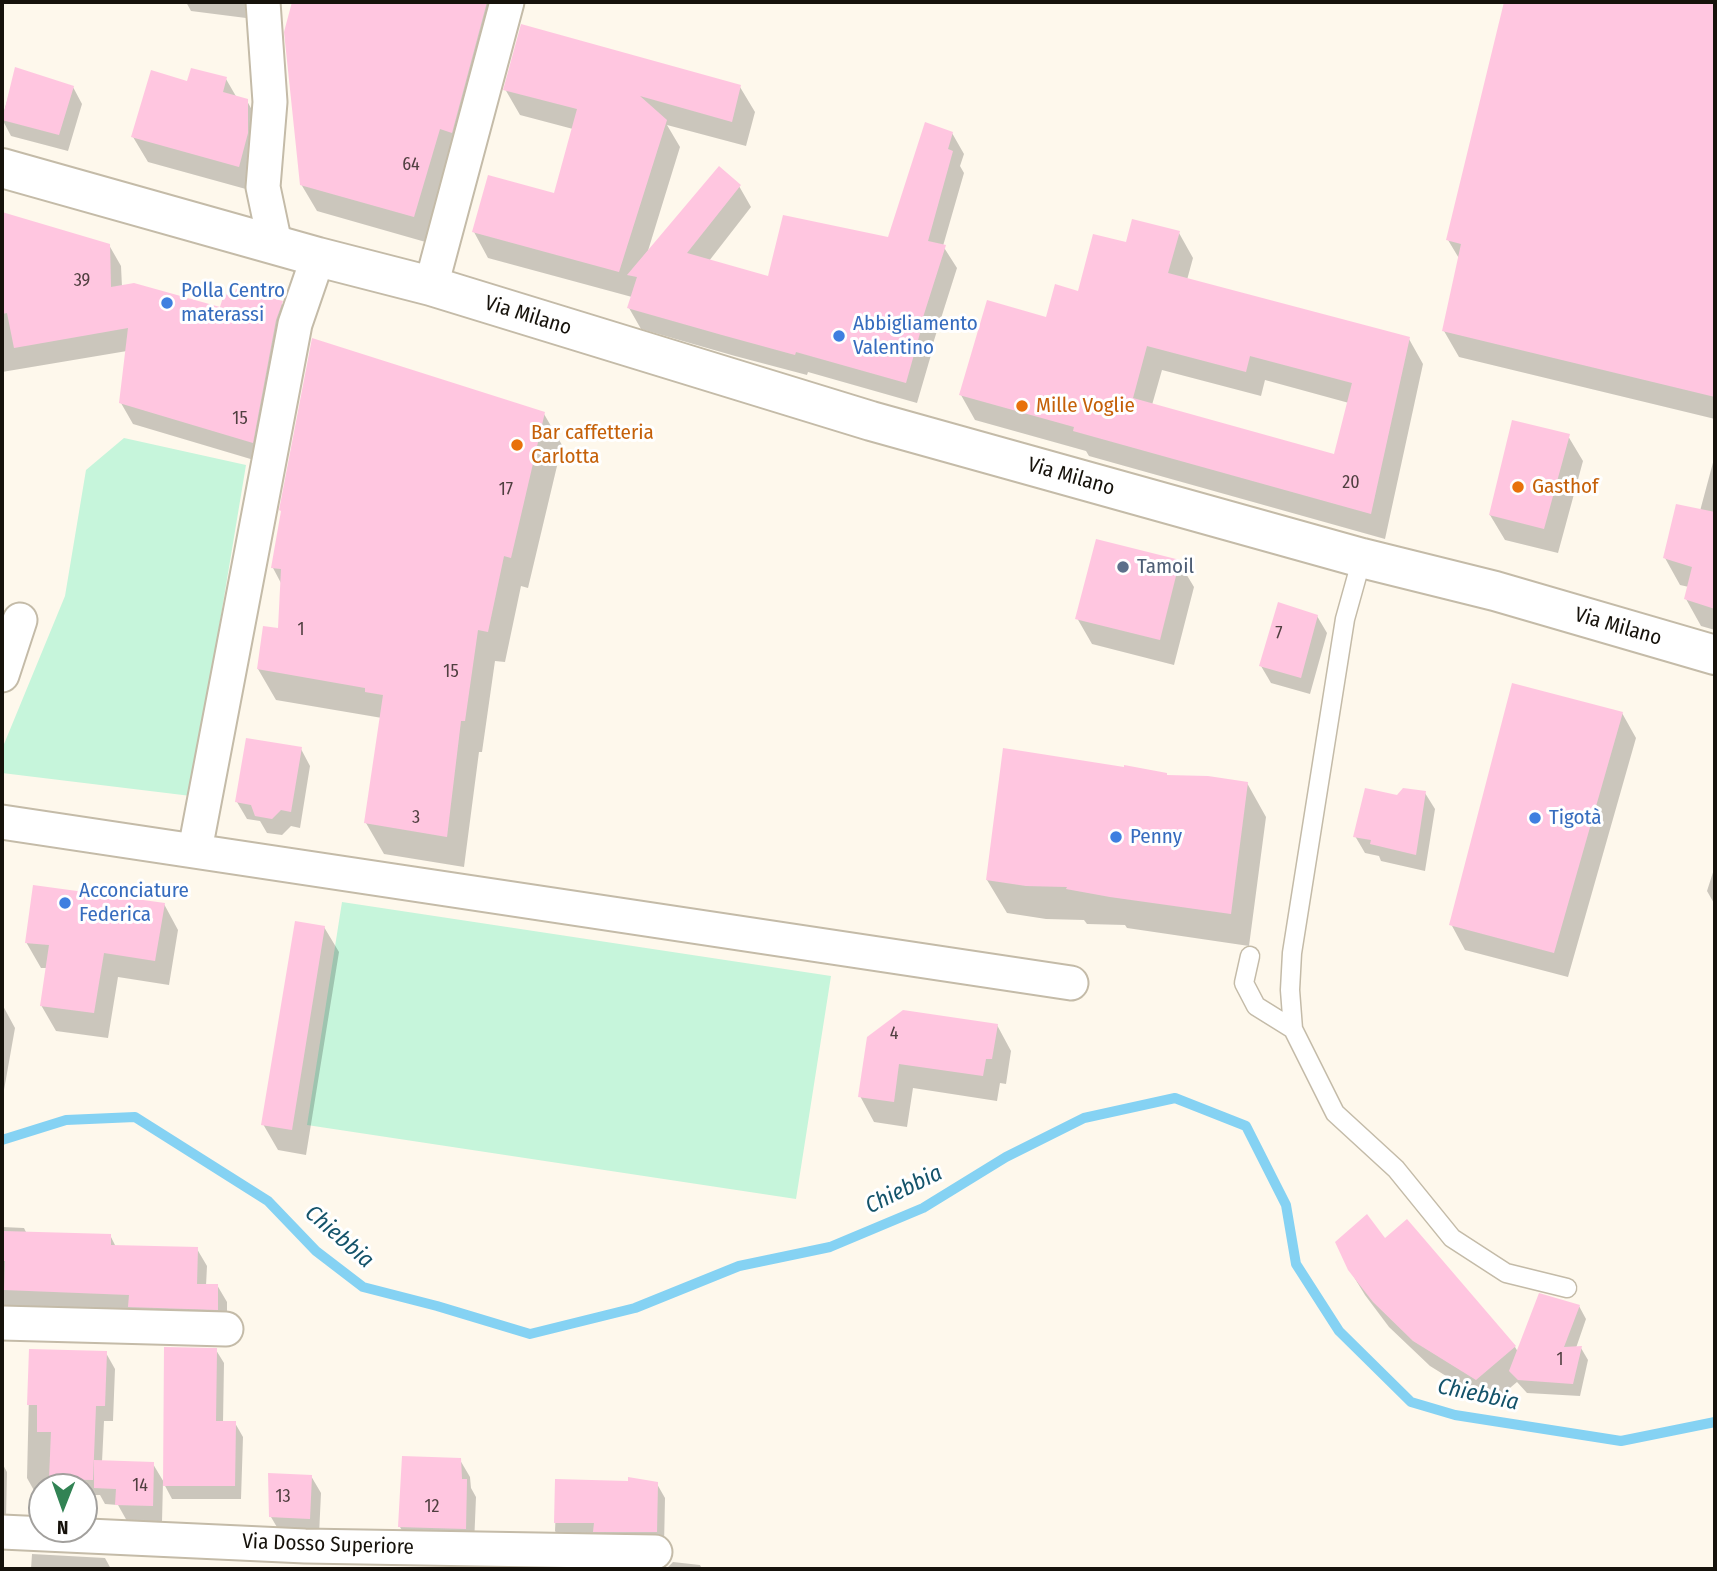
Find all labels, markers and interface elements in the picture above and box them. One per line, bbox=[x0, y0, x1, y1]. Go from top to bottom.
house number: 64 bbox=[402, 154, 420, 176]
house number: 39 bbox=[74, 270, 90, 292]
place label: Polla Centro materassi bbox=[181, 278, 285, 328]
street label: Via Milano bbox=[482, 291, 574, 341]
marker: Polla Centro materassi bbox=[159, 295, 175, 311]
place label: Abbigliamento Valentino bbox=[853, 311, 978, 361]
marker: Abbigliamento Valentino bbox=[831, 328, 847, 344]
place label: Mille Voglie bbox=[1036, 393, 1135, 419]
marker: Mille Voglie bbox=[1014, 398, 1030, 414]
house number: 15 bbox=[232, 408, 248, 430]
place label: Bar caffetteria Carlotta bbox=[531, 420, 654, 470]
marker: Bar caffetteria Carlotta bbox=[509, 437, 525, 453]
street label: Via Milano bbox=[1025, 453, 1117, 501]
house number: 20 bbox=[1342, 472, 1360, 494]
place label: Gasthof bbox=[1532, 474, 1599, 500]
house number: 17 bbox=[499, 479, 513, 501]
marker: Gasthof bbox=[1510, 479, 1526, 495]
place label: Tamoil bbox=[1137, 554, 1194, 580]
marker: Tamoil bbox=[1115, 559, 1131, 575]
street label: Via Milano bbox=[1572, 603, 1664, 651]
house number: 1 bbox=[297, 619, 305, 641]
house number: 7 bbox=[1275, 623, 1283, 645]
house number: 15 bbox=[443, 661, 459, 683]
place label: Tigotà bbox=[1549, 805, 1602, 831]
house number: 3 bbox=[412, 807, 420, 829]
marker: Tigotà bbox=[1527, 810, 1543, 826]
place label: Penny bbox=[1130, 824, 1182, 850]
marker: Penny bbox=[1108, 829, 1124, 845]
place label: Acconciature Federica bbox=[79, 878, 189, 928]
marker: Acconciature Federica bbox=[57, 895, 73, 911]
house number: 4 bbox=[890, 1023, 898, 1045]
water label: Chiebbia bbox=[861, 1160, 947, 1220]
water label: Chiebbia bbox=[299, 1200, 379, 1274]
house number: 1 bbox=[1556, 1349, 1564, 1371]
water label: Chiebbia bbox=[1435, 1373, 1521, 1417]
north arrow bbox=[28, 1473, 98, 1543]
house number: 14 bbox=[132, 1475, 148, 1497]
house number: 13 bbox=[275, 1486, 291, 1508]
house number: 12 bbox=[425, 1496, 439, 1518]
text: N bbox=[57, 1516, 69, 1539]
street label: Via Dosso Superiore bbox=[242, 1529, 414, 1561]

